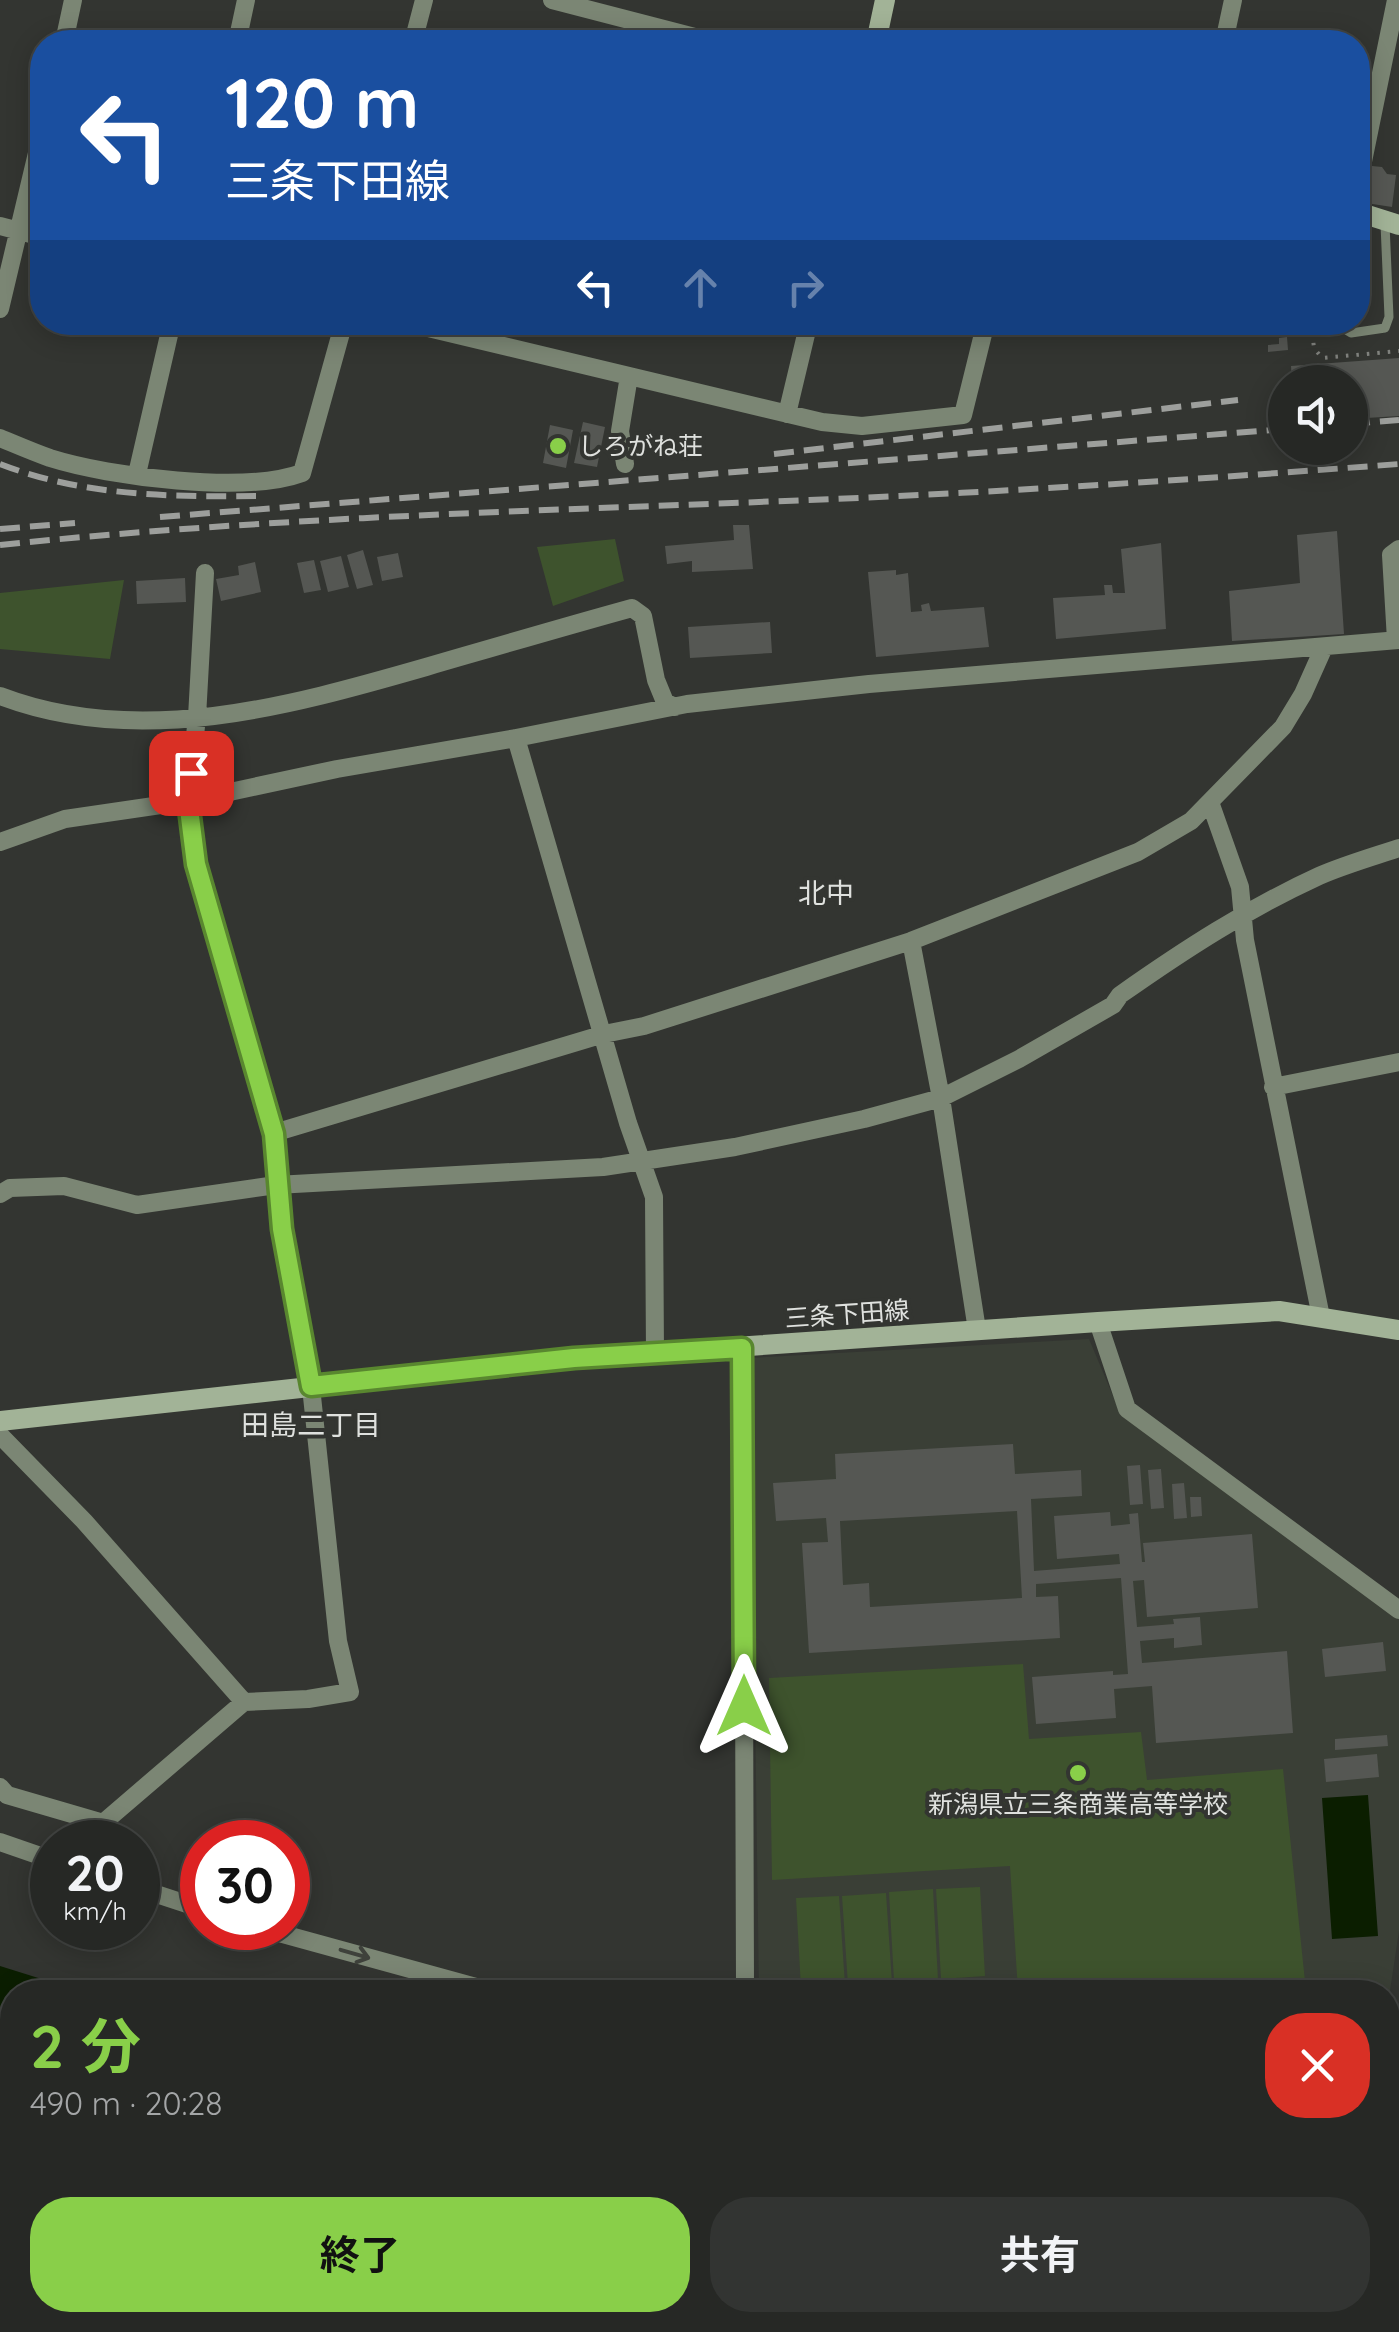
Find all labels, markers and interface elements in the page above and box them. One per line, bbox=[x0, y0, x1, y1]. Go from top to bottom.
text: 120 m bbox=[225, 58, 419, 146]
icon: left bbox=[60, 70, 190, 200]
text: 三条下田線 bbox=[225, 152, 450, 208]
icon: left bbox=[568, 260, 623, 315]
icon: ahead bbox=[673, 260, 728, 315]
icon: right bbox=[778, 260, 833, 315]
map controls bbox=[1268, 365, 1368, 465]
button: sound bbox=[1268, 365, 1368, 465]
place label: しろがね荘 bbox=[578, 430, 703, 461]
marker: しろがね荘 bbox=[547, 435, 569, 457]
pin bbox=[149, 731, 234, 816]
icon: arrive bbox=[164, 746, 219, 801]
district label: 北中 bbox=[798, 875, 854, 910]
street label: 三条下田線 bbox=[784, 1294, 910, 1333]
district label: 田島二丁目 bbox=[241, 1407, 381, 1442]
position arrow bbox=[692, 1654, 796, 1758]
marker: 新潟県立三条商業高等学校 bbox=[1067, 1762, 1089, 1784]
place label: 新潟県立三条商業高等学校 bbox=[928, 1788, 1228, 1819]
speed limit sign: 30 bbox=[180, 1820, 310, 1950]
text: 20 bbox=[65, 1841, 125, 1904]
text: km/h bbox=[63, 1895, 127, 1926]
one-way arrow bbox=[339, 1946, 370, 1964]
text: 2 分 bbox=[30, 2008, 141, 2083]
button: close bbox=[1265, 2013, 1370, 2118]
text: 490 m · 20:28 bbox=[30, 2083, 223, 2123]
button: 終了 bbox=[30, 2197, 690, 2312]
button: 共有 bbox=[710, 2197, 1370, 2312]

